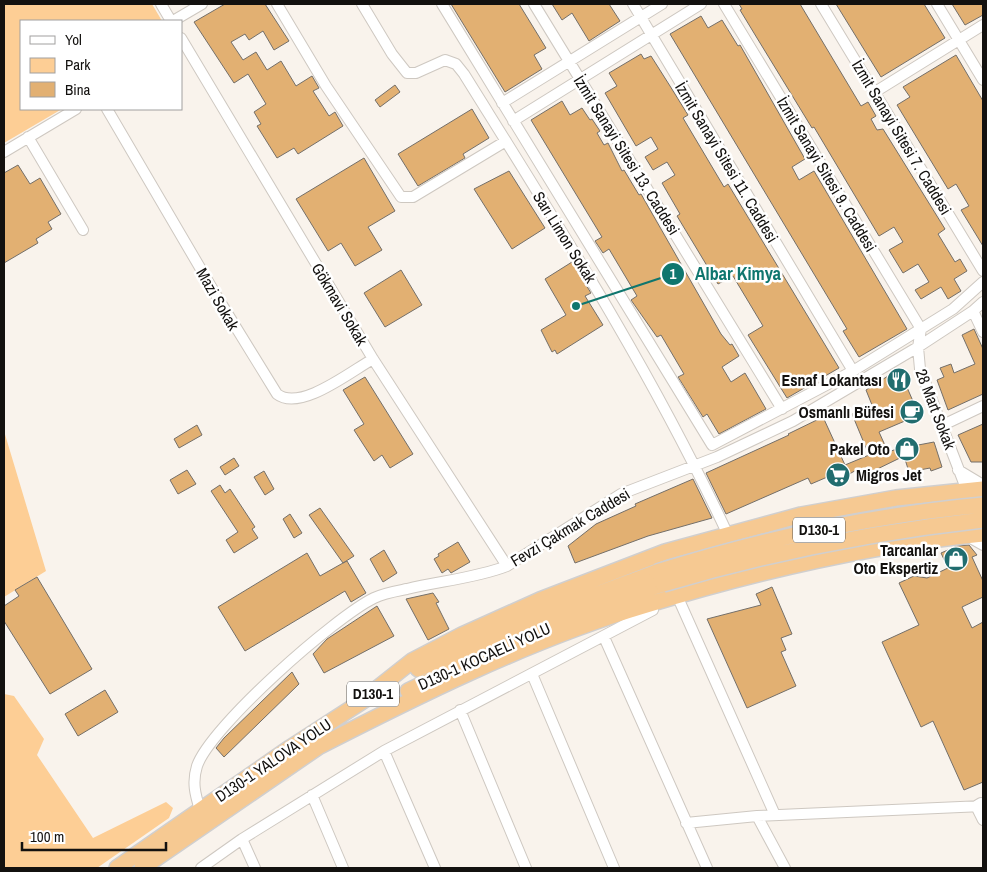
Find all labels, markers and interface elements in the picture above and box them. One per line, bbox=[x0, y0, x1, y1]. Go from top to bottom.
legend bbox=[20, 20, 182, 110]
text: Yol bbox=[65, 29, 82, 50]
text: Park bbox=[65, 54, 91, 75]
street label: İzmit Sanayi Sitesi 7. Caddesi bbox=[847, 55, 957, 219]
street label: İzmit Sanayi Sitesi 13. Caddesi bbox=[569, 71, 685, 239]
street label: İzmit Sanayi Sitesi 11. Caddesi bbox=[670, 78, 784, 246]
text: Bina bbox=[65, 79, 90, 100]
street label: İzmit Sanayi Sitesi 9. Caddesi bbox=[772, 92, 882, 256]
street label: Sarı Limon Sokak bbox=[528, 187, 602, 287]
callout: Albar Kimya bbox=[660, 258, 791, 291]
street label: Gökmavi Sokak bbox=[307, 259, 374, 350]
text: Albar Kimya bbox=[695, 261, 782, 286]
text: 1 bbox=[670, 263, 677, 284]
street label: Mazi Sokak bbox=[191, 264, 245, 335]
street label: 28 Mart Sokak bbox=[911, 366, 962, 453]
restaurant icon: Esnaf Lokantası bbox=[886, 367, 912, 393]
place label: Esnaf Lokantası bbox=[781, 369, 882, 391]
cafe icon: Osmanlı Büfesi bbox=[899, 399, 925, 425]
place label: Osmanlı Büfesi bbox=[798, 401, 894, 423]
shop icon: Pakel Oto bbox=[894, 436, 920, 462]
place label: Pakel Oto bbox=[829, 438, 890, 460]
supermarket icon: Migros Jet bbox=[825, 462, 851, 488]
place label: Migros Jet bbox=[856, 464, 922, 486]
street label: Fevzi Çakmak Caddesi bbox=[506, 483, 634, 571]
road number: D130-1 bbox=[793, 518, 845, 542]
place label: Tarcanlar Oto Ekspertiz bbox=[853, 539, 939, 579]
shop icon: Tarcanlar Oto Ekspertiz bbox=[943, 546, 969, 572]
street label: D130-1 KOCAELİ YOLU bbox=[414, 617, 554, 695]
road number: D130-1 bbox=[347, 682, 399, 706]
street label: D130-1 YALOVA YOLU bbox=[211, 713, 335, 807]
scale bar bbox=[22, 820, 166, 852]
text: 100 m bbox=[30, 826, 64, 847]

